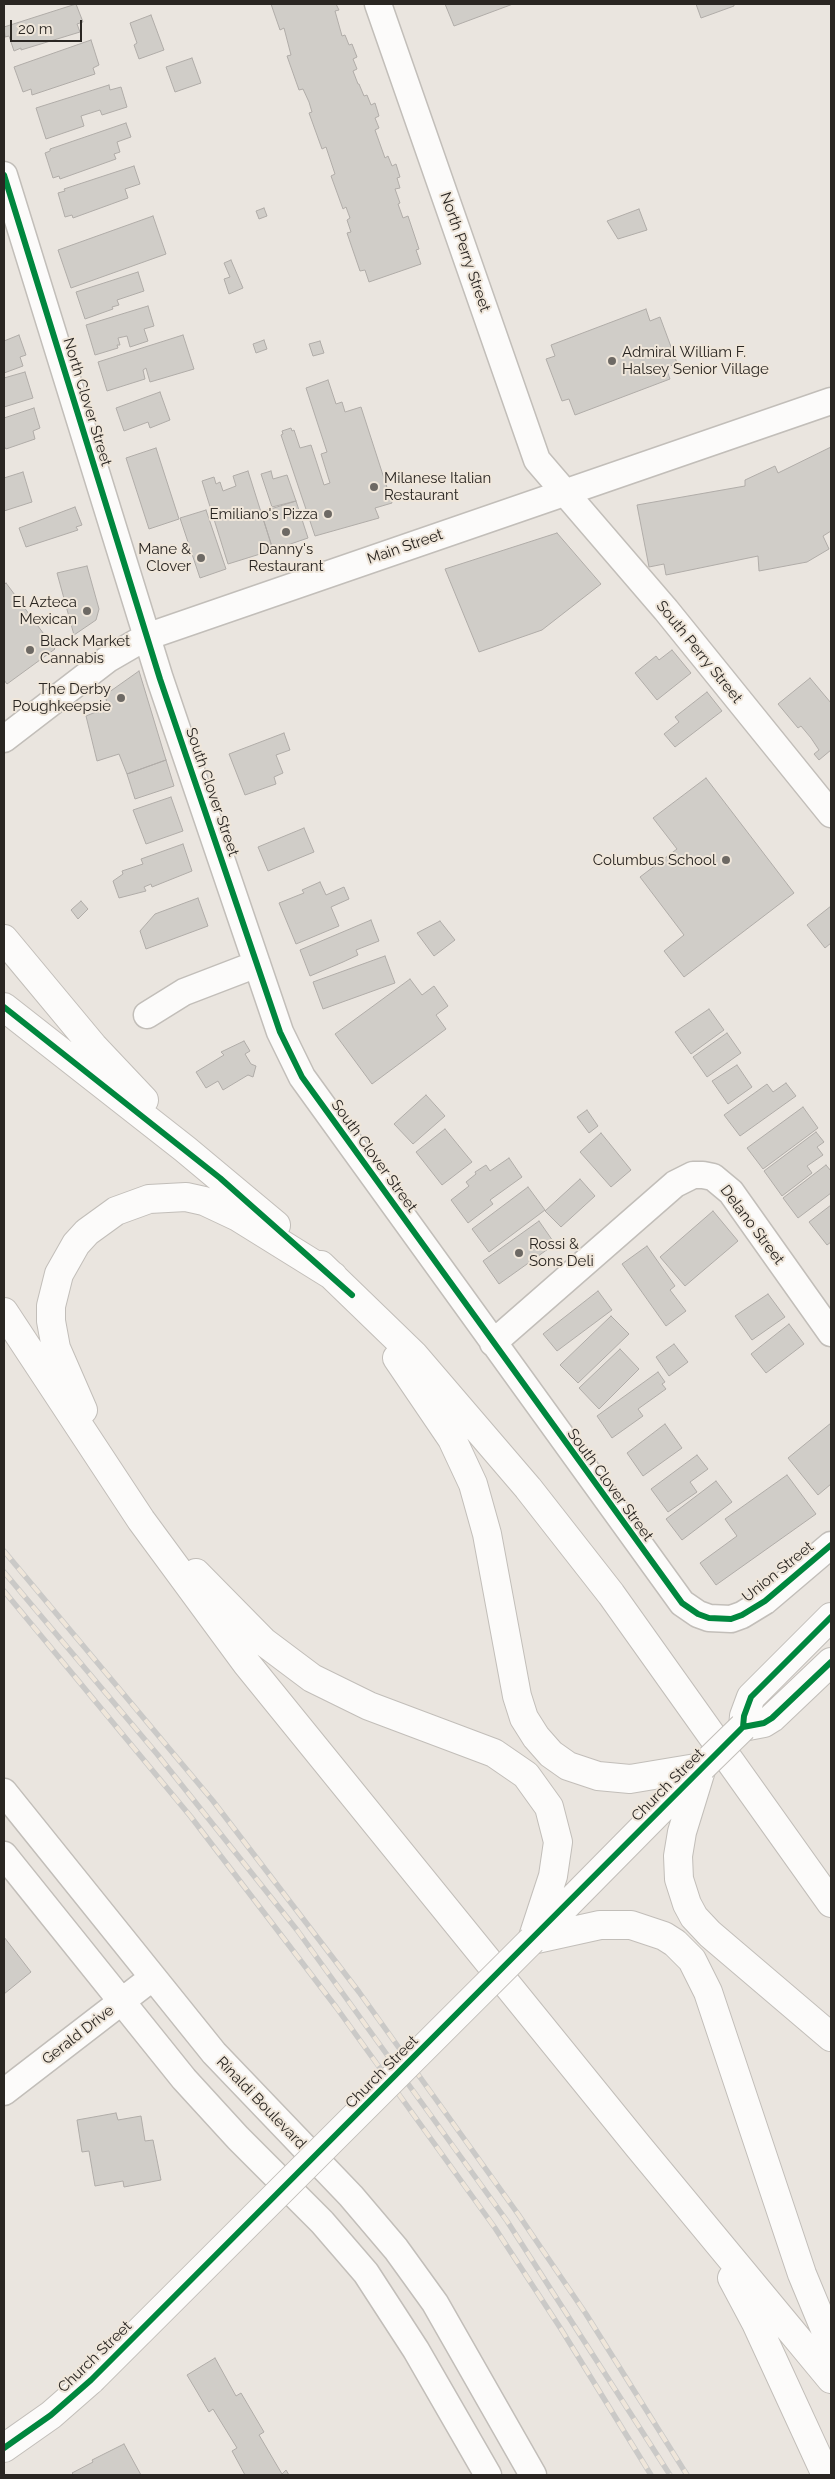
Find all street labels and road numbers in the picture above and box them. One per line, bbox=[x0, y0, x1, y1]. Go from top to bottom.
street label: North Perry Street bbox=[436, 190, 494, 314]
street label: North Clover Street bbox=[59, 336, 115, 468]
street label: Main Street bbox=[365, 526, 445, 568]
street label: South Perry Street bbox=[652, 597, 746, 707]
street label: South Clover Street bbox=[182, 725, 242, 859]
street label: South Clover Street bbox=[327, 1096, 421, 1216]
street label: Delano Street bbox=[716, 1182, 788, 1268]
street label: South Clover Street bbox=[563, 1425, 657, 1545]
street label: Union Street bbox=[739, 1538, 817, 1606]
street label: Church Street bbox=[628, 1745, 708, 1825]
street label: Gerald Drive bbox=[39, 2001, 117, 2069]
street label: Church Street bbox=[342, 2032, 422, 2112]
street label: Rinaldi Boulevard bbox=[212, 2053, 310, 2153]
street label: Church Street bbox=[54, 2317, 136, 2397]

